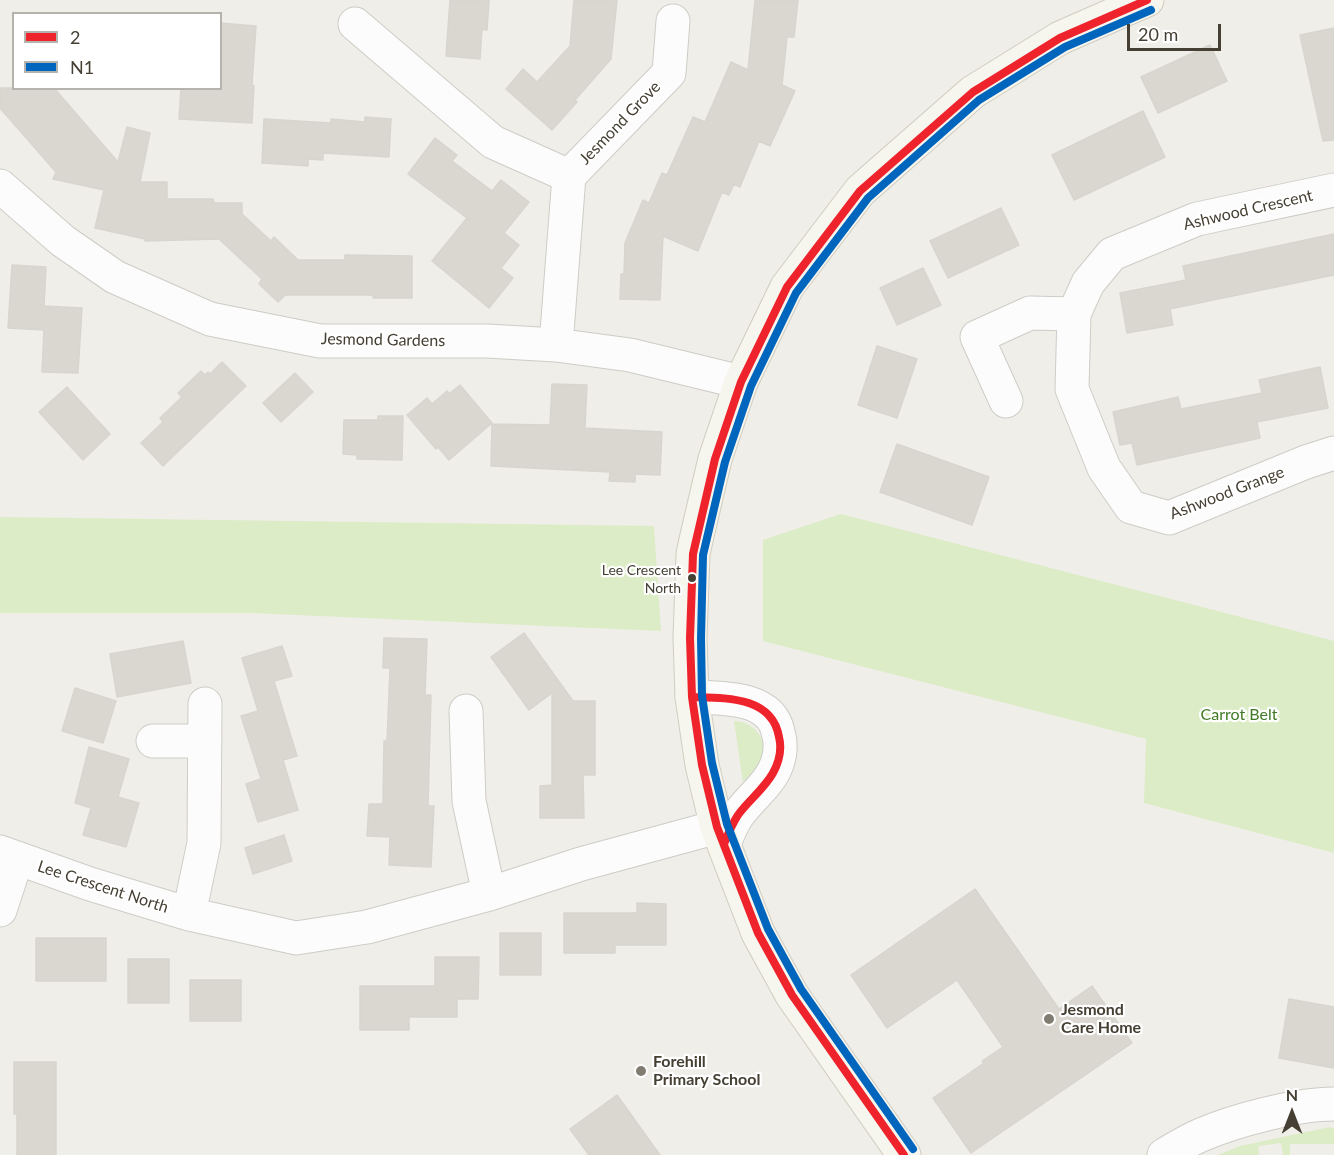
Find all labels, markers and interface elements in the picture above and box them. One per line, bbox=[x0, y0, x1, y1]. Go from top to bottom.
legend bbox=[12, 12, 222, 90]
scale bar bbox=[1130, 12, 1224, 50]
text: 20 m bbox=[1138, 23, 1178, 45]
text: 2 bbox=[70, 26, 80, 48]
text: N1 bbox=[70, 56, 94, 78]
street label: Jesmond Grove bbox=[575, 77, 665, 169]
street label: Ashwood Crescent bbox=[1181, 186, 1315, 234]
street label: Jesmond Gardens bbox=[321, 329, 445, 351]
street label: Ashwood Grange bbox=[1167, 462, 1287, 524]
place label: Lee Crescent North bbox=[602, 562, 681, 594]
marker: Lee Crescent North bbox=[686, 572, 698, 584]
park label: Carrot Belt bbox=[1201, 705, 1277, 725]
street label: Lee Crescent North bbox=[35, 857, 171, 917]
place label: Jesmond Care Home bbox=[1061, 1000, 1141, 1038]
marker: Jesmond Care Home bbox=[1042, 1012, 1056, 1026]
place label: Forehill Primary School bbox=[653, 1052, 760, 1090]
marker: Forehill Primary School bbox=[634, 1064, 648, 1078]
north arrow bbox=[1262, 1083, 1322, 1143]
text: N bbox=[1286, 1085, 1298, 1104]

